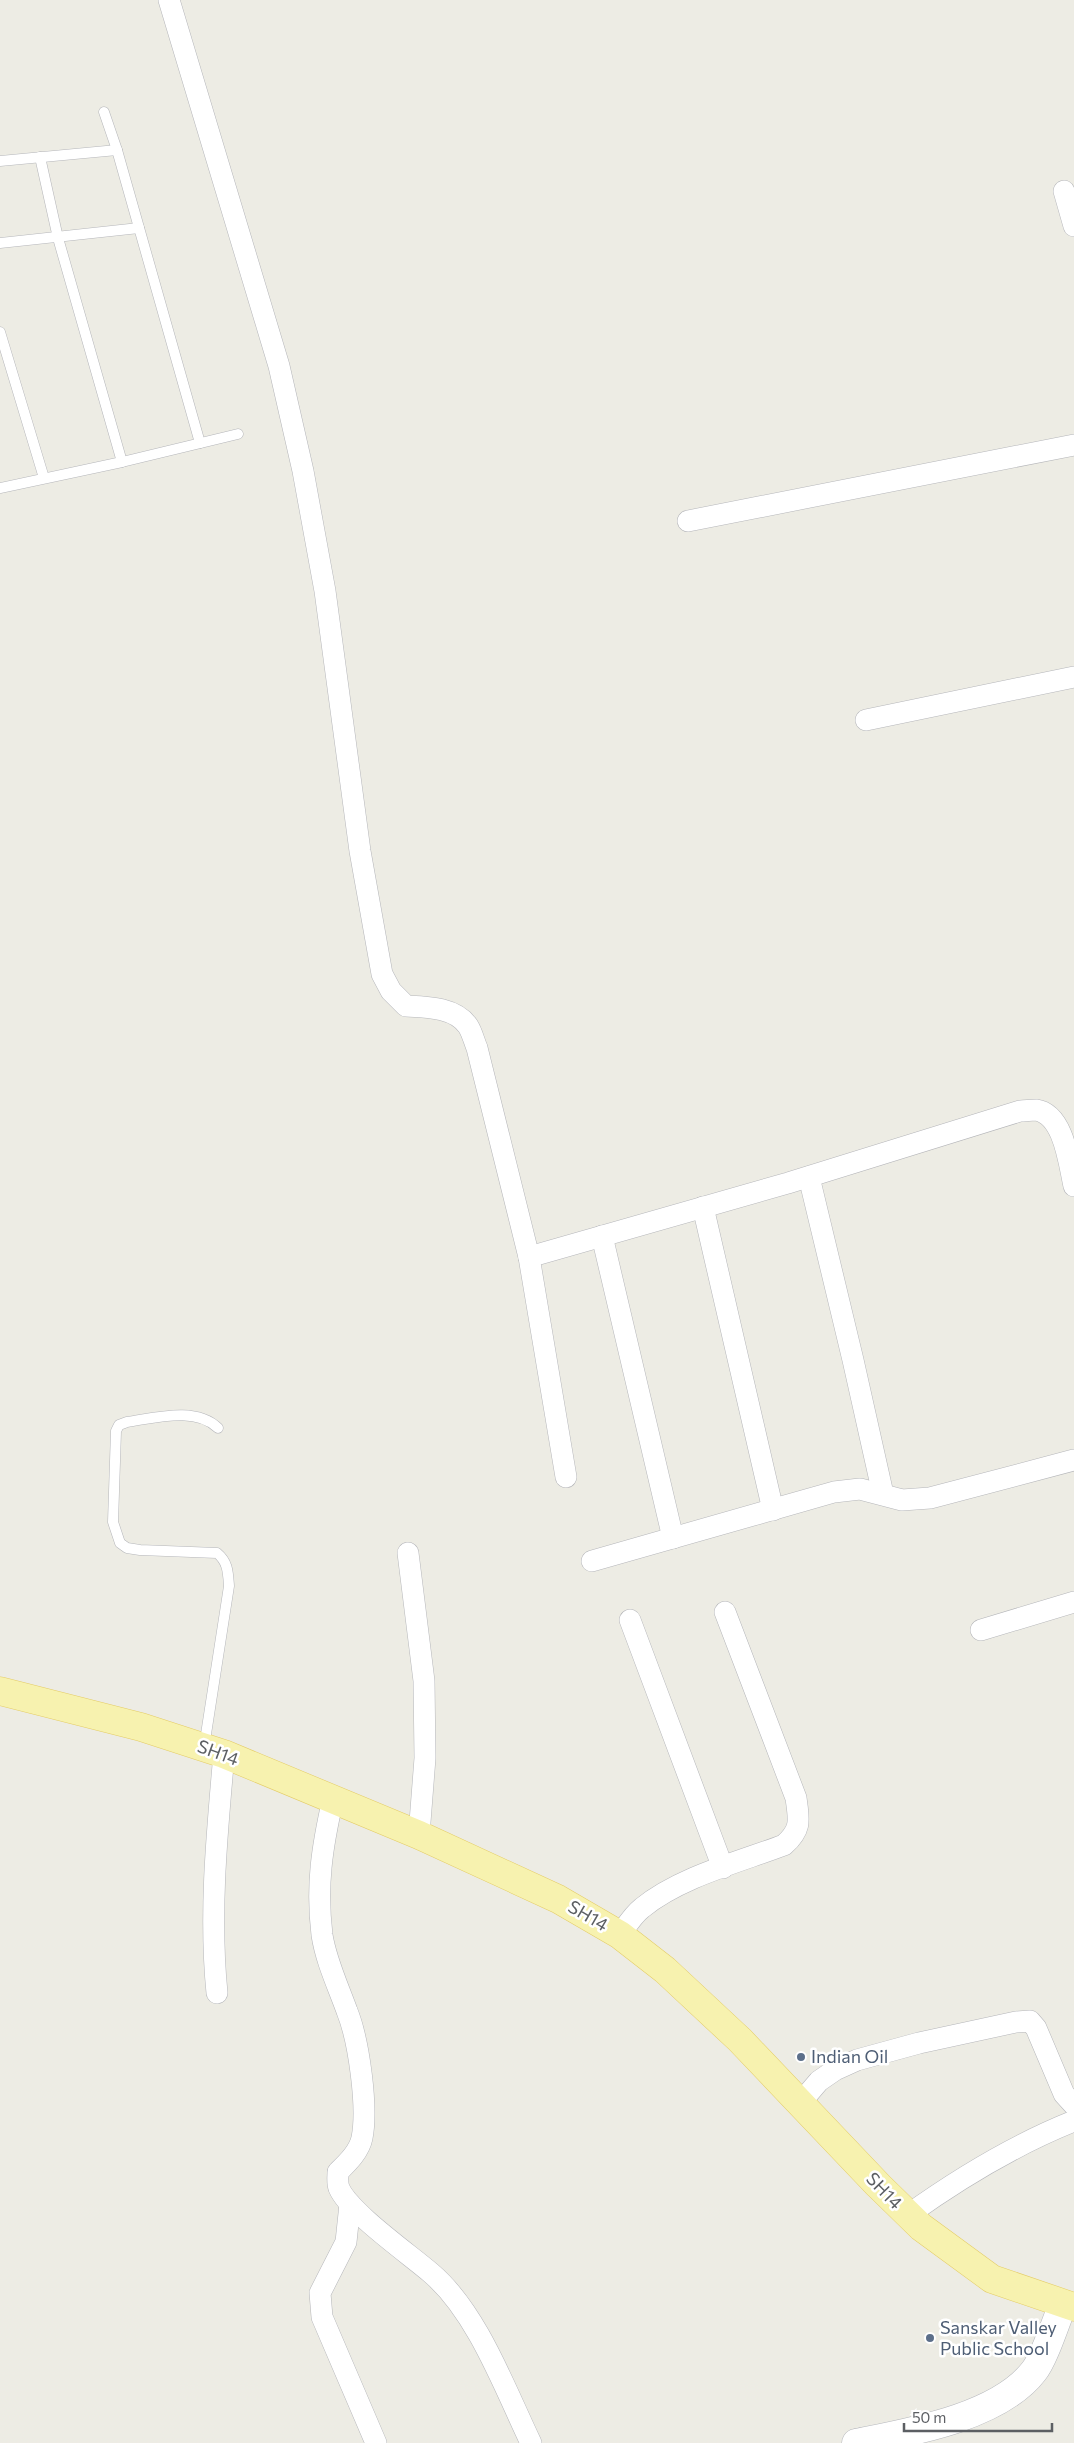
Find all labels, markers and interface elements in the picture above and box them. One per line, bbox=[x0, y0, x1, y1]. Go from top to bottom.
street label: SH14 bbox=[195, 1734, 242, 1770]
street label: SH14 bbox=[565, 1895, 613, 1935]
place label: Indian Oil bbox=[811, 2045, 888, 2067]
marker: Indian Oil bbox=[795, 2051, 807, 2063]
street label: SH14 bbox=[862, 2167, 908, 2213]
place label: Sanskar Valley Public School bbox=[940, 2316, 1057, 2359]
marker: Sanskar Valley Public School bbox=[924, 2332, 936, 2344]
scale bar bbox=[904, 2400, 1052, 2432]
text: 50 m bbox=[912, 2408, 946, 2426]

